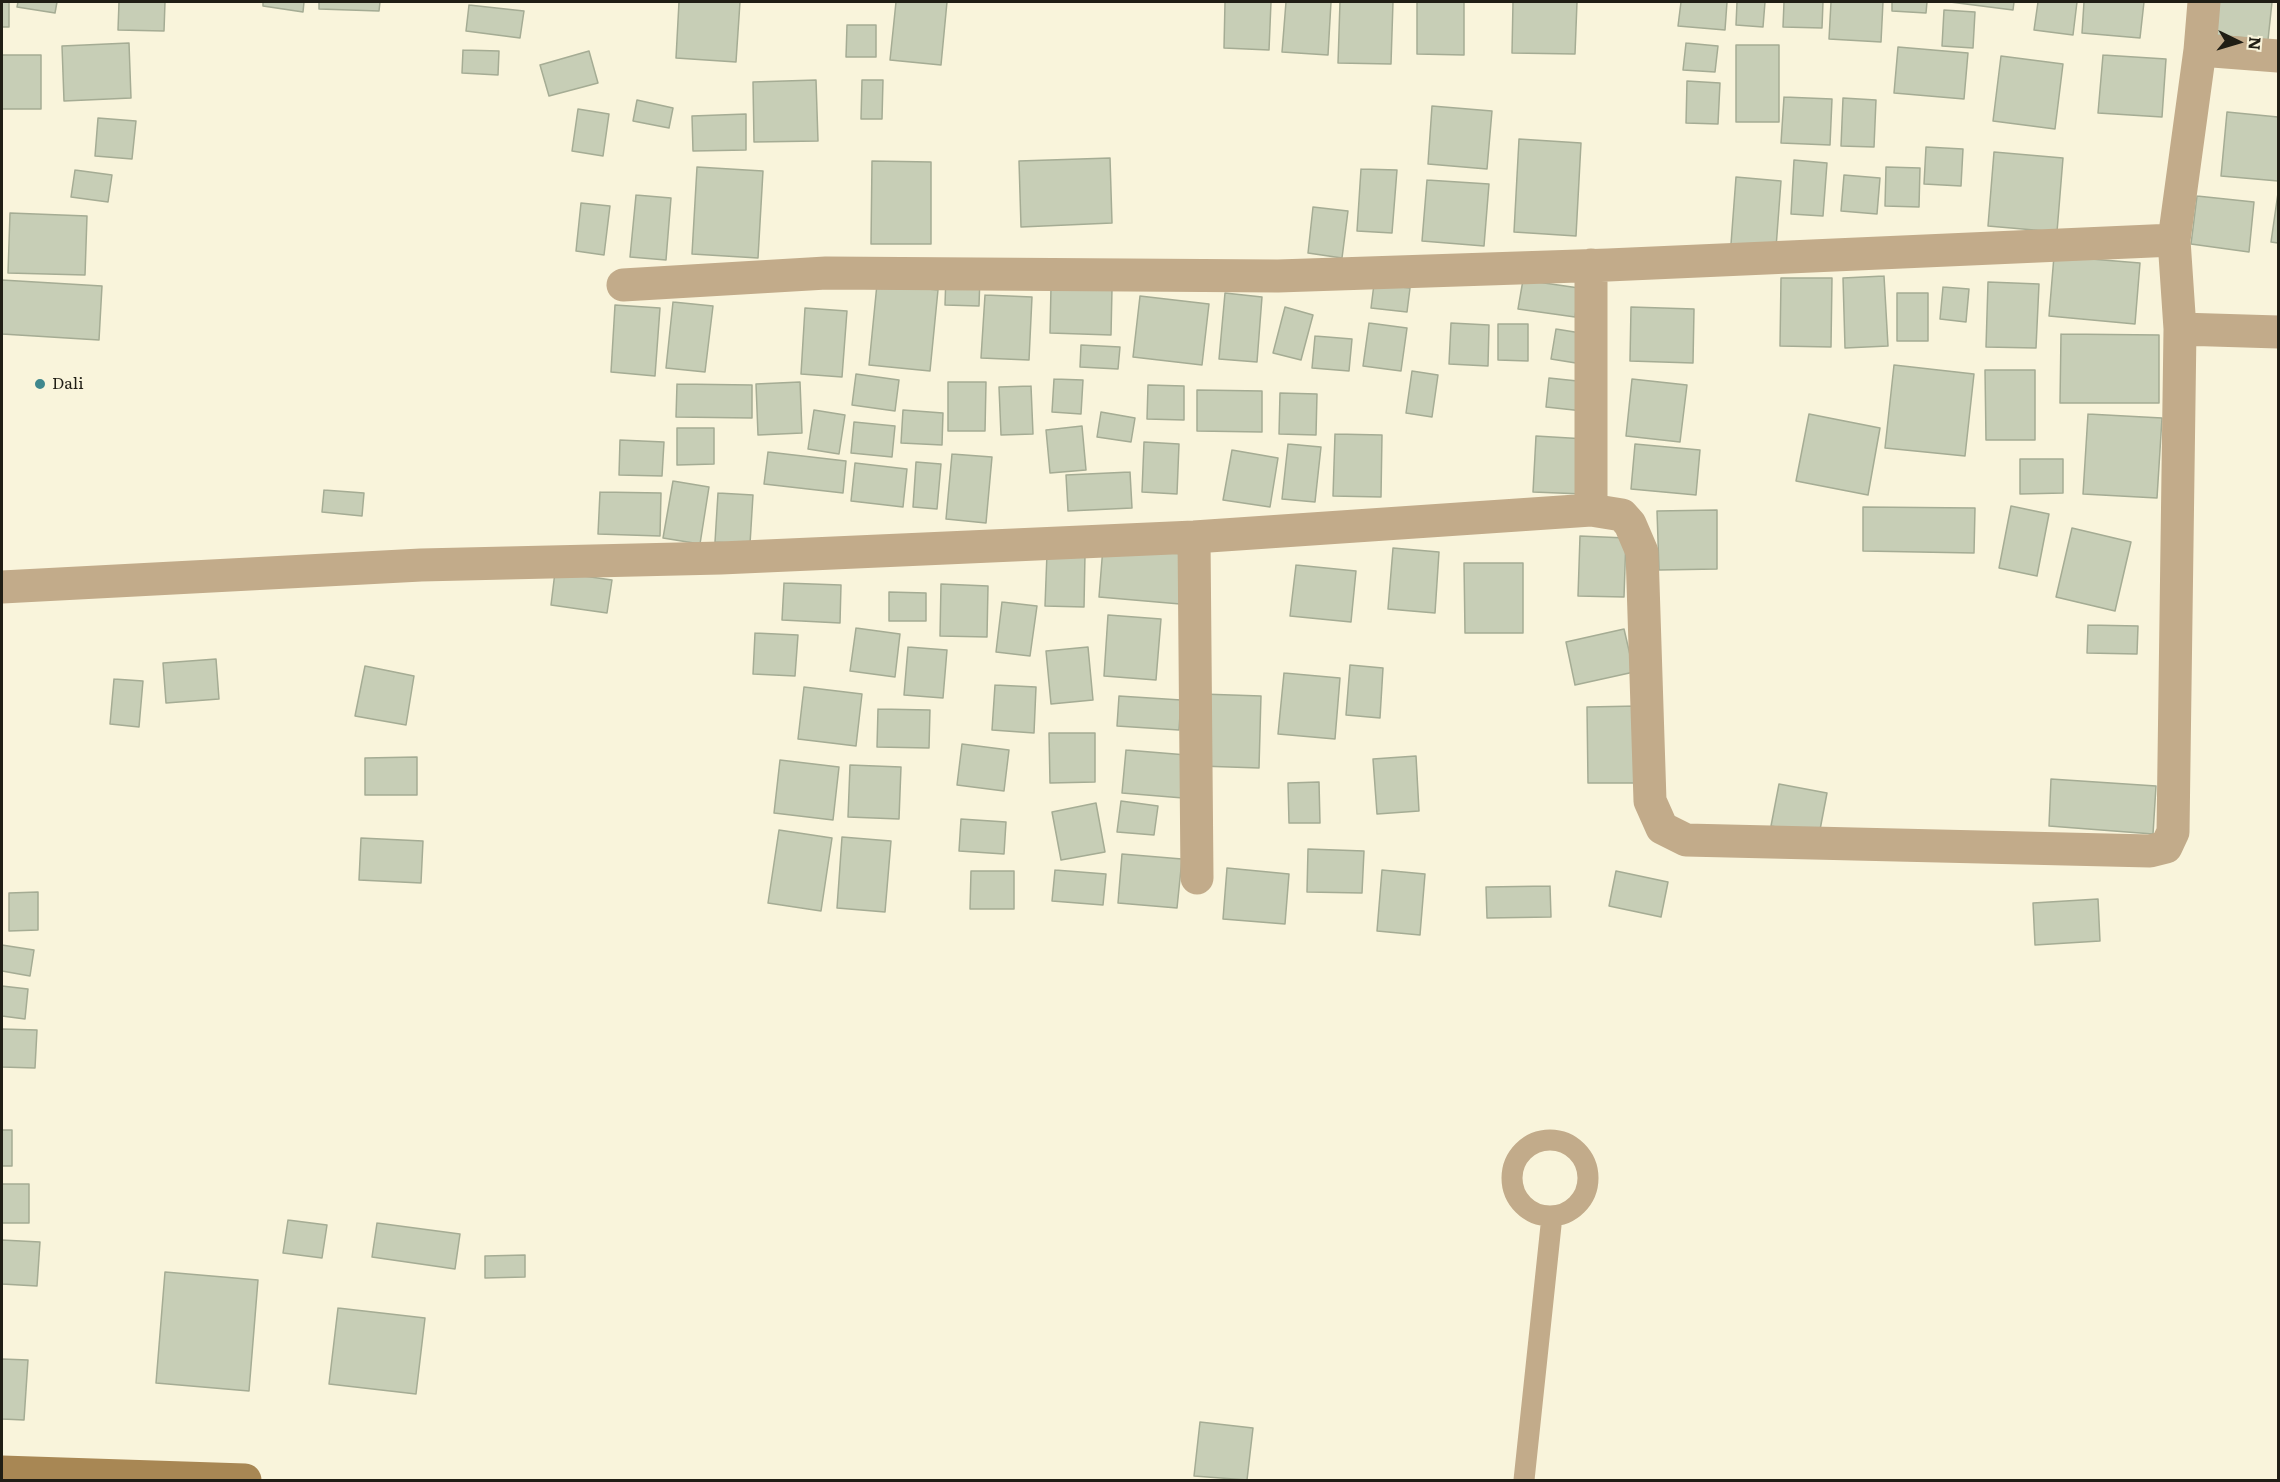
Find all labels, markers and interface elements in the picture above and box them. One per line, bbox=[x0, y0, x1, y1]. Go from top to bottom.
north arrow bbox=[2208, 12, 2268, 72]
text: N bbox=[2243, 36, 2268, 51]
place label: Dali bbox=[52, 374, 84, 394]
marker: Dali bbox=[33, 377, 47, 391]

